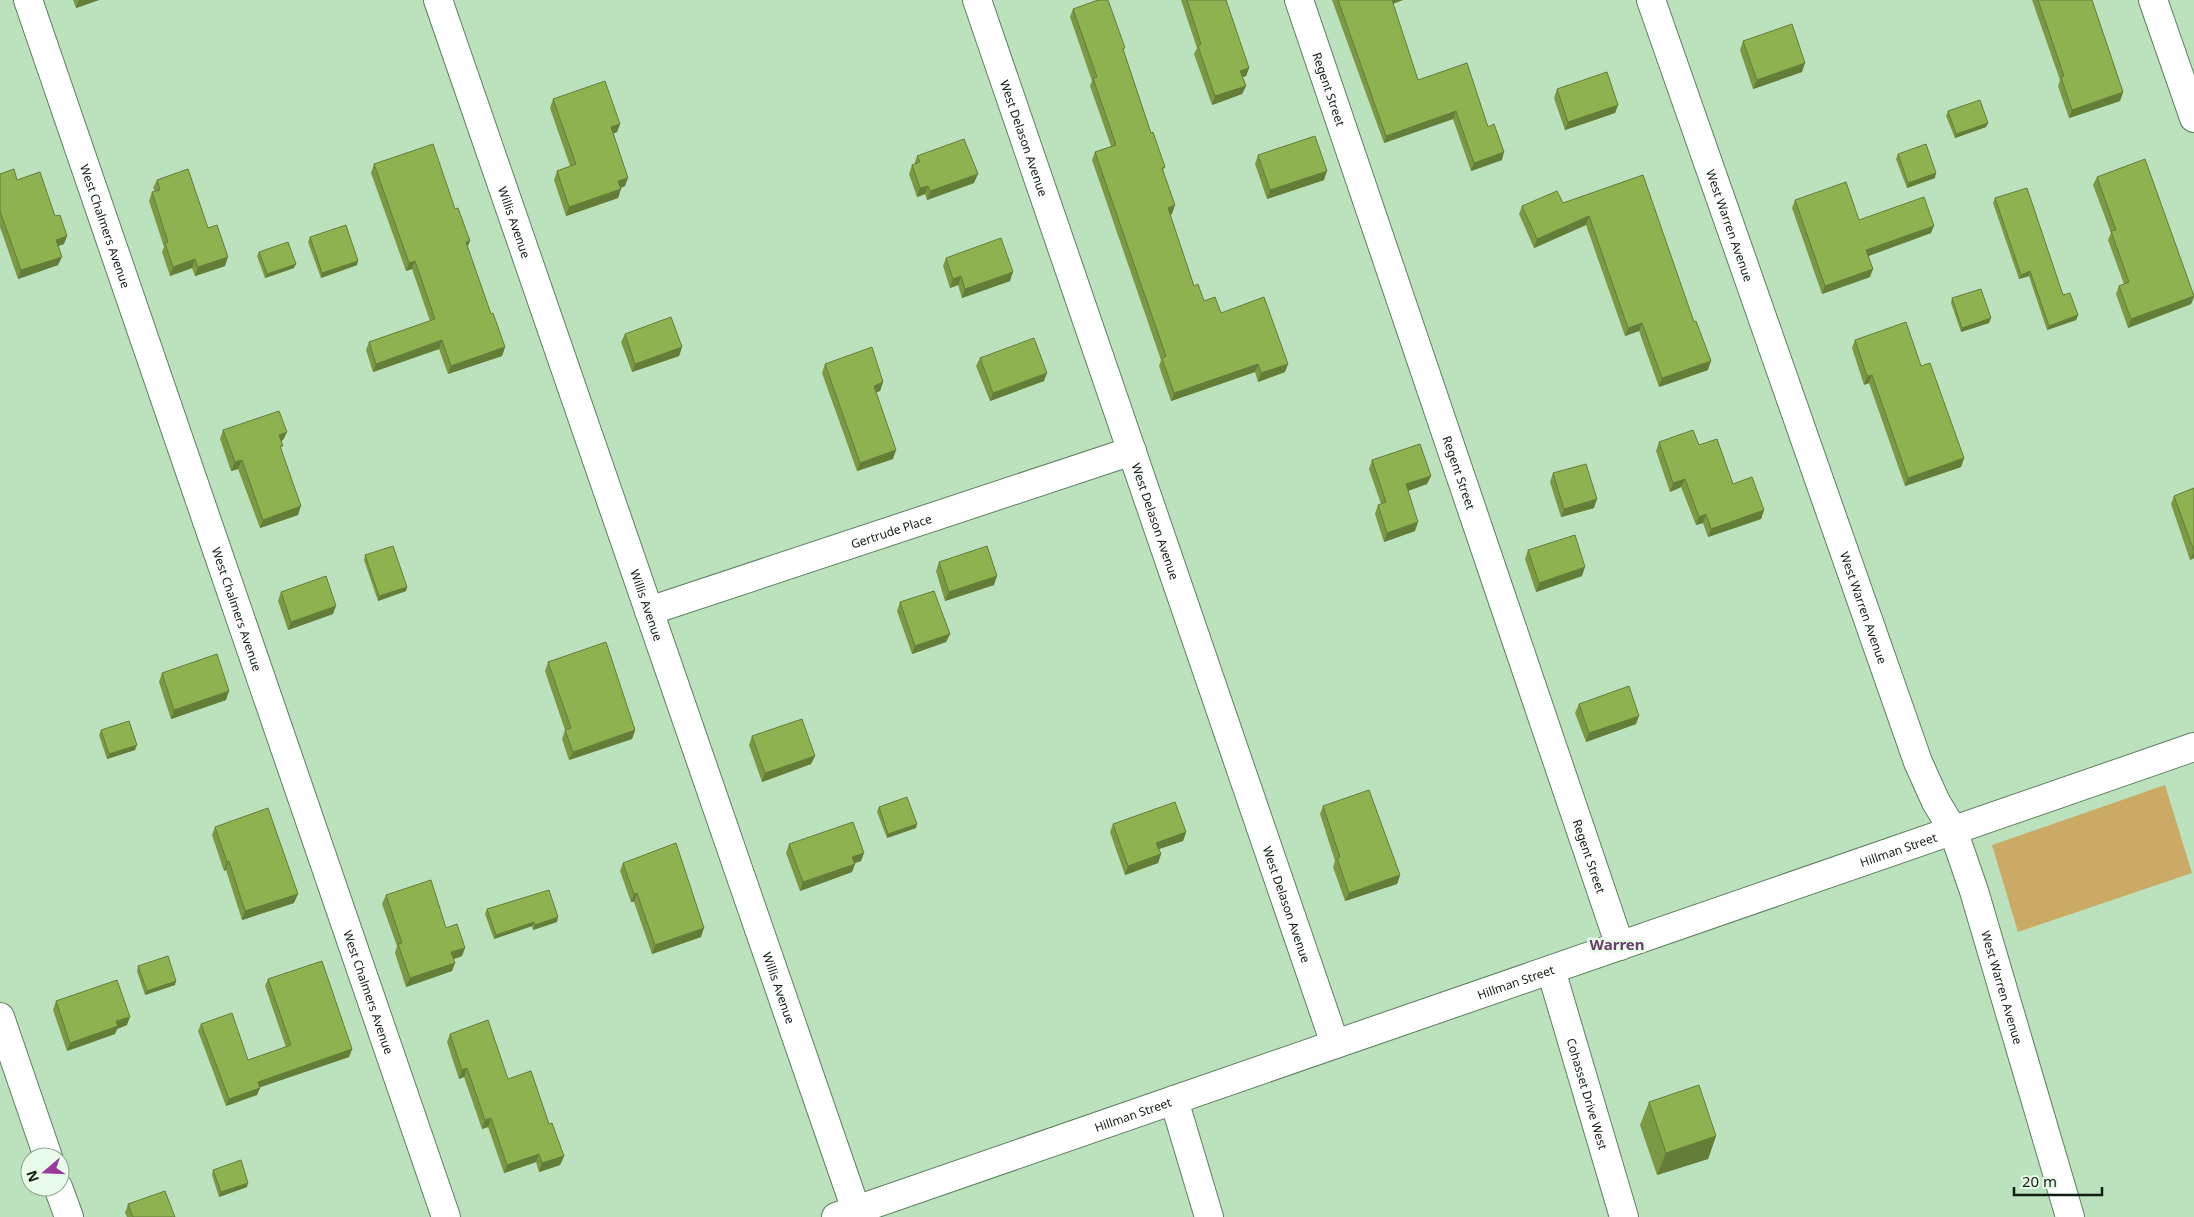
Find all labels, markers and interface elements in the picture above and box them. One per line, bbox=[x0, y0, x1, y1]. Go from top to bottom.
street label: Regent Street bbox=[1309, 50, 1350, 129]
street label: West Delason Avenue bbox=[997, 78, 1052, 199]
street label: West Chalmers Avenue bbox=[77, 162, 135, 290]
street label: West Warren Avenue bbox=[1703, 167, 1758, 284]
street label: Willis Avenue bbox=[495, 184, 535, 260]
street label: Regent Street bbox=[1439, 433, 1480, 512]
street label: West Delason Avenue bbox=[1128, 461, 1184, 582]
street label: Gertrude Place bbox=[848, 509, 934, 552]
street label: West Chalmers Avenue bbox=[208, 545, 266, 673]
street label: West Warren Avenue bbox=[1836, 549, 1892, 666]
street label: Willis Avenue bbox=[627, 567, 667, 643]
street label: Regent Street bbox=[1569, 817, 1610, 896]
street label: Hillman Street bbox=[1857, 828, 1940, 871]
street label: West Delason Avenue bbox=[1259, 844, 1315, 965]
street label: West Chalmers Avenue bbox=[340, 928, 398, 1056]
street label: West Warren Avenue bbox=[1978, 928, 2027, 1046]
district label: Warren bbox=[1589, 934, 1645, 954]
street label: Willis Avenue bbox=[759, 950, 800, 1026]
street label: Hillman Street bbox=[1475, 960, 1557, 1003]
street label: Cohasset Drive West bbox=[1563, 1036, 1612, 1152]
street label: Hillman Street bbox=[1092, 1093, 1174, 1135]
north arrow bbox=[20, 1147, 70, 1197]
scale bar bbox=[2014, 1164, 2102, 1196]
text: N bbox=[21, 1168, 43, 1185]
text: 20 m bbox=[2022, 1171, 2057, 1191]

